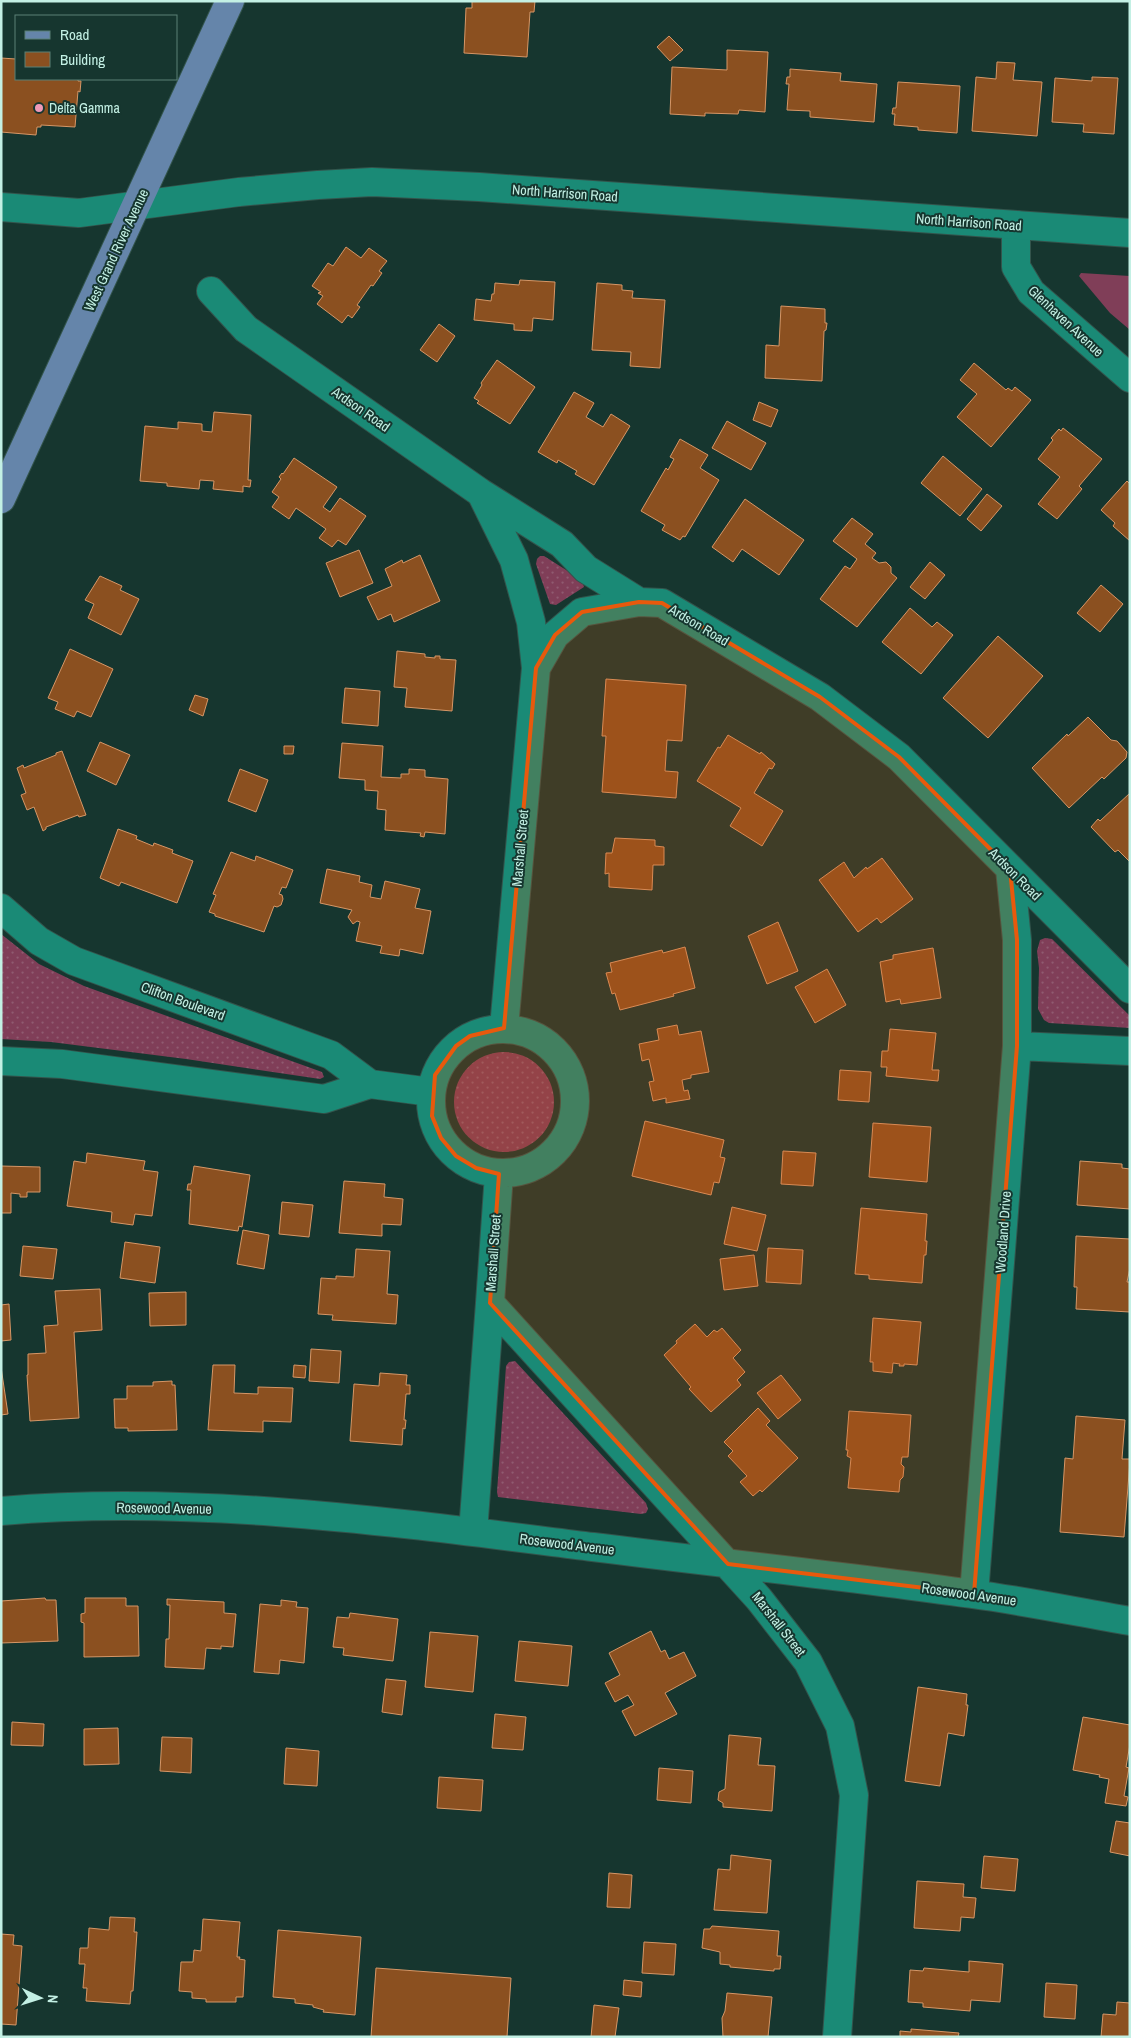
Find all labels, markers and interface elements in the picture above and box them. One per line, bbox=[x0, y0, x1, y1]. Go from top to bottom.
legend bbox=[15, 15, 178, 80]
text: Road bbox=[60, 24, 89, 45]
text: Building bbox=[60, 49, 105, 70]
place label: Delta Gamma bbox=[49, 99, 120, 117]
marker: Delta Gamma bbox=[33, 102, 45, 114]
street label: North Harrison Road bbox=[512, 180, 618, 206]
street label: West Grand River Avenue bbox=[80, 186, 152, 314]
street label: North Harrison Road bbox=[916, 209, 1022, 235]
street label: Glenhaven Avenue bbox=[1024, 281, 1108, 361]
street label: Ardson Road bbox=[328, 382, 394, 436]
street label: Ardson Road bbox=[665, 600, 732, 650]
street label: Marshall Street bbox=[508, 809, 532, 887]
street label: Ardson Road bbox=[984, 843, 1045, 904]
street label: Clifton Boulevard bbox=[139, 977, 227, 1025]
street label: Woodland Drive bbox=[991, 1190, 1015, 1274]
street label: Marshall Street bbox=[481, 1214, 505, 1292]
street label: Rosewood Avenue bbox=[116, 1498, 212, 1518]
street label: Rosewood Avenue bbox=[518, 1529, 616, 1559]
street label: Rosewood Avenue bbox=[920, 1578, 1018, 1610]
street label: Marshall Street bbox=[748, 1588, 810, 1660]
north arrow bbox=[15, 1973, 65, 2023]
text: N bbox=[44, 1994, 62, 2004]

